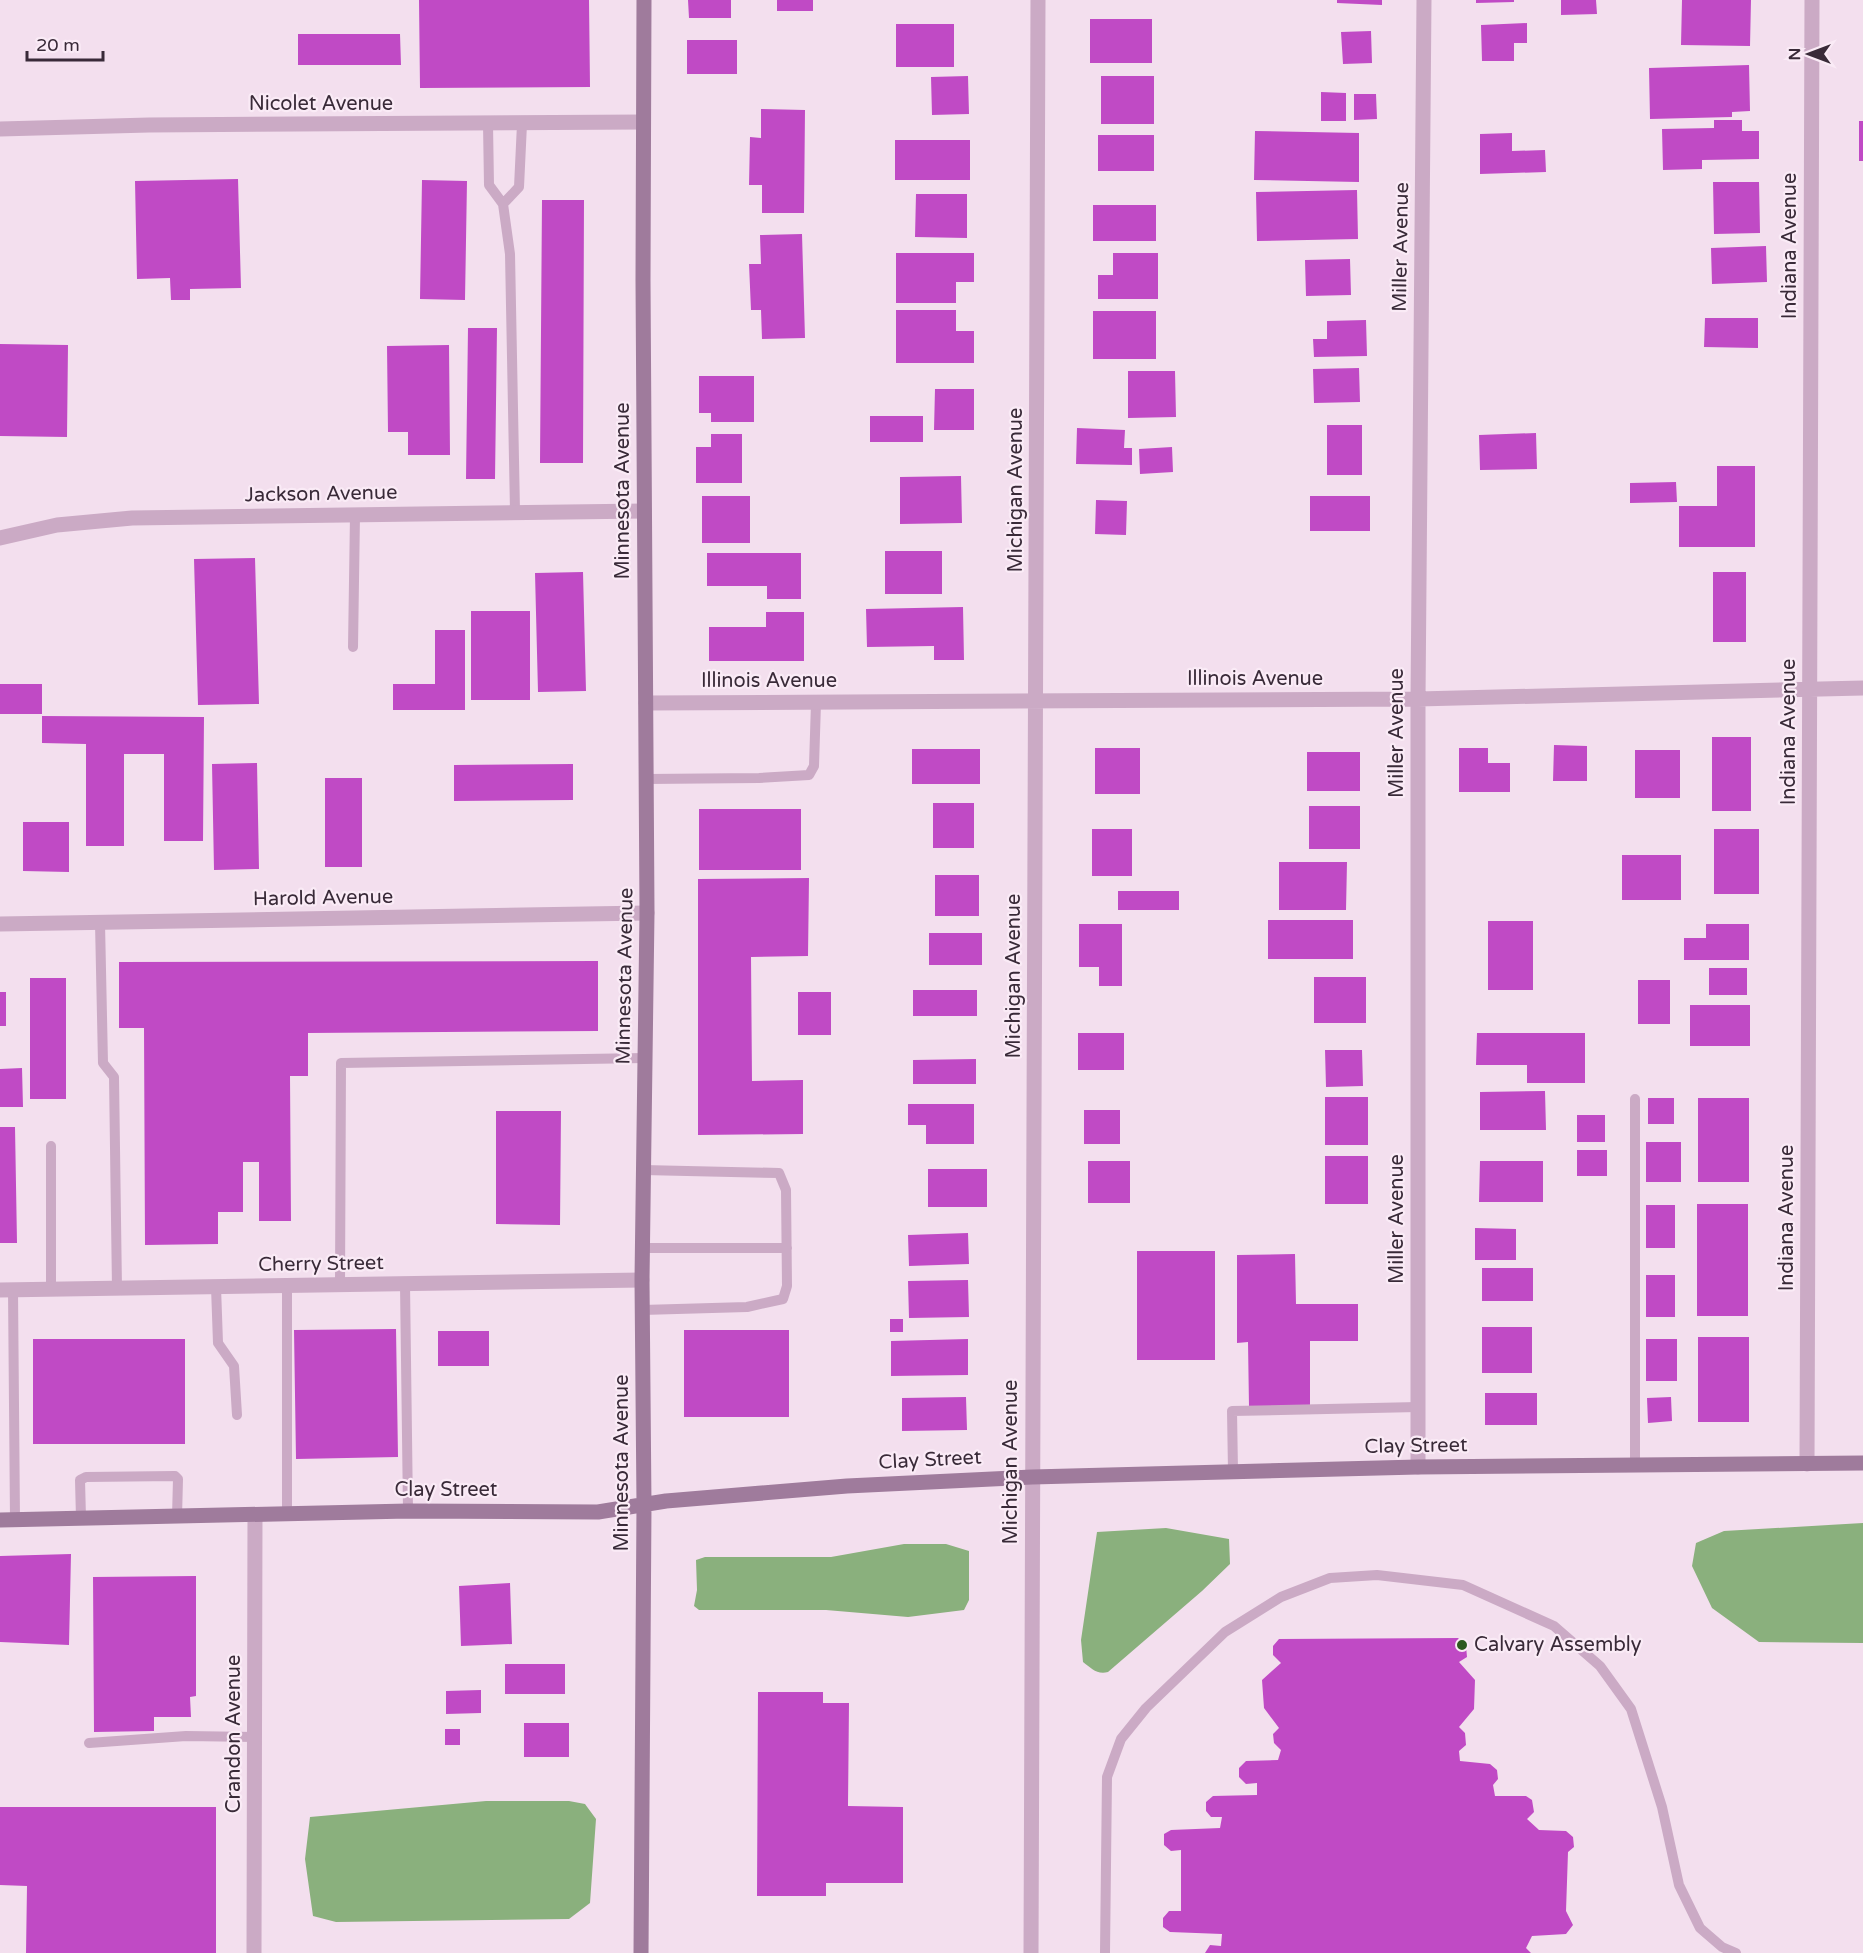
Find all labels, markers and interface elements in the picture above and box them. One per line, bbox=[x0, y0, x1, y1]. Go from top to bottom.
scale bar bbox=[27, 24, 104, 62]
north arrow bbox=[1779, 24, 1839, 84]
text: 20 m bbox=[36, 34, 80, 56]
text: N bbox=[1785, 48, 1805, 60]
street label: Nicolet Avenue bbox=[249, 92, 393, 116]
street label: Indiana Avenue bbox=[1778, 173, 1802, 319]
street label: Miller Avenue bbox=[1388, 182, 1414, 312]
street label: Minnesota Avenue bbox=[611, 402, 635, 580]
street label: Michigan Avenue bbox=[1004, 408, 1028, 572]
street label: Jackson Avenue bbox=[244, 481, 398, 507]
street label: Indiana Avenue bbox=[1777, 659, 1801, 805]
street label: Illinois Avenue bbox=[1187, 667, 1323, 691]
street label: Miller Avenue bbox=[1385, 668, 1409, 798]
street label: Illinois Avenue bbox=[701, 669, 837, 693]
street label: Harold Avenue bbox=[253, 885, 393, 911]
street label: Minnesota Avenue bbox=[611, 887, 639, 1065]
street label: Michigan Avenue bbox=[1002, 894, 1026, 1058]
street label: Indiana Avenue bbox=[1775, 1145, 1799, 1291]
street label: Miller Avenue bbox=[1385, 1154, 1409, 1284]
street label: Cherry Street bbox=[258, 1251, 384, 1277]
street label: Minnesota Avenue bbox=[610, 1374, 634, 1552]
street label: Michigan Avenue bbox=[999, 1380, 1023, 1544]
street label: Clay Street bbox=[1364, 1433, 1468, 1459]
street label: Clay Street bbox=[878, 1445, 982, 1475]
street label: Clay Street bbox=[394, 1478, 498, 1502]
place label: Calvary Assembly bbox=[1474, 1633, 1642, 1657]
marker: Calvary Assembly bbox=[1455, 1638, 1469, 1652]
street label: Crandon Avenue bbox=[222, 1655, 246, 1813]

